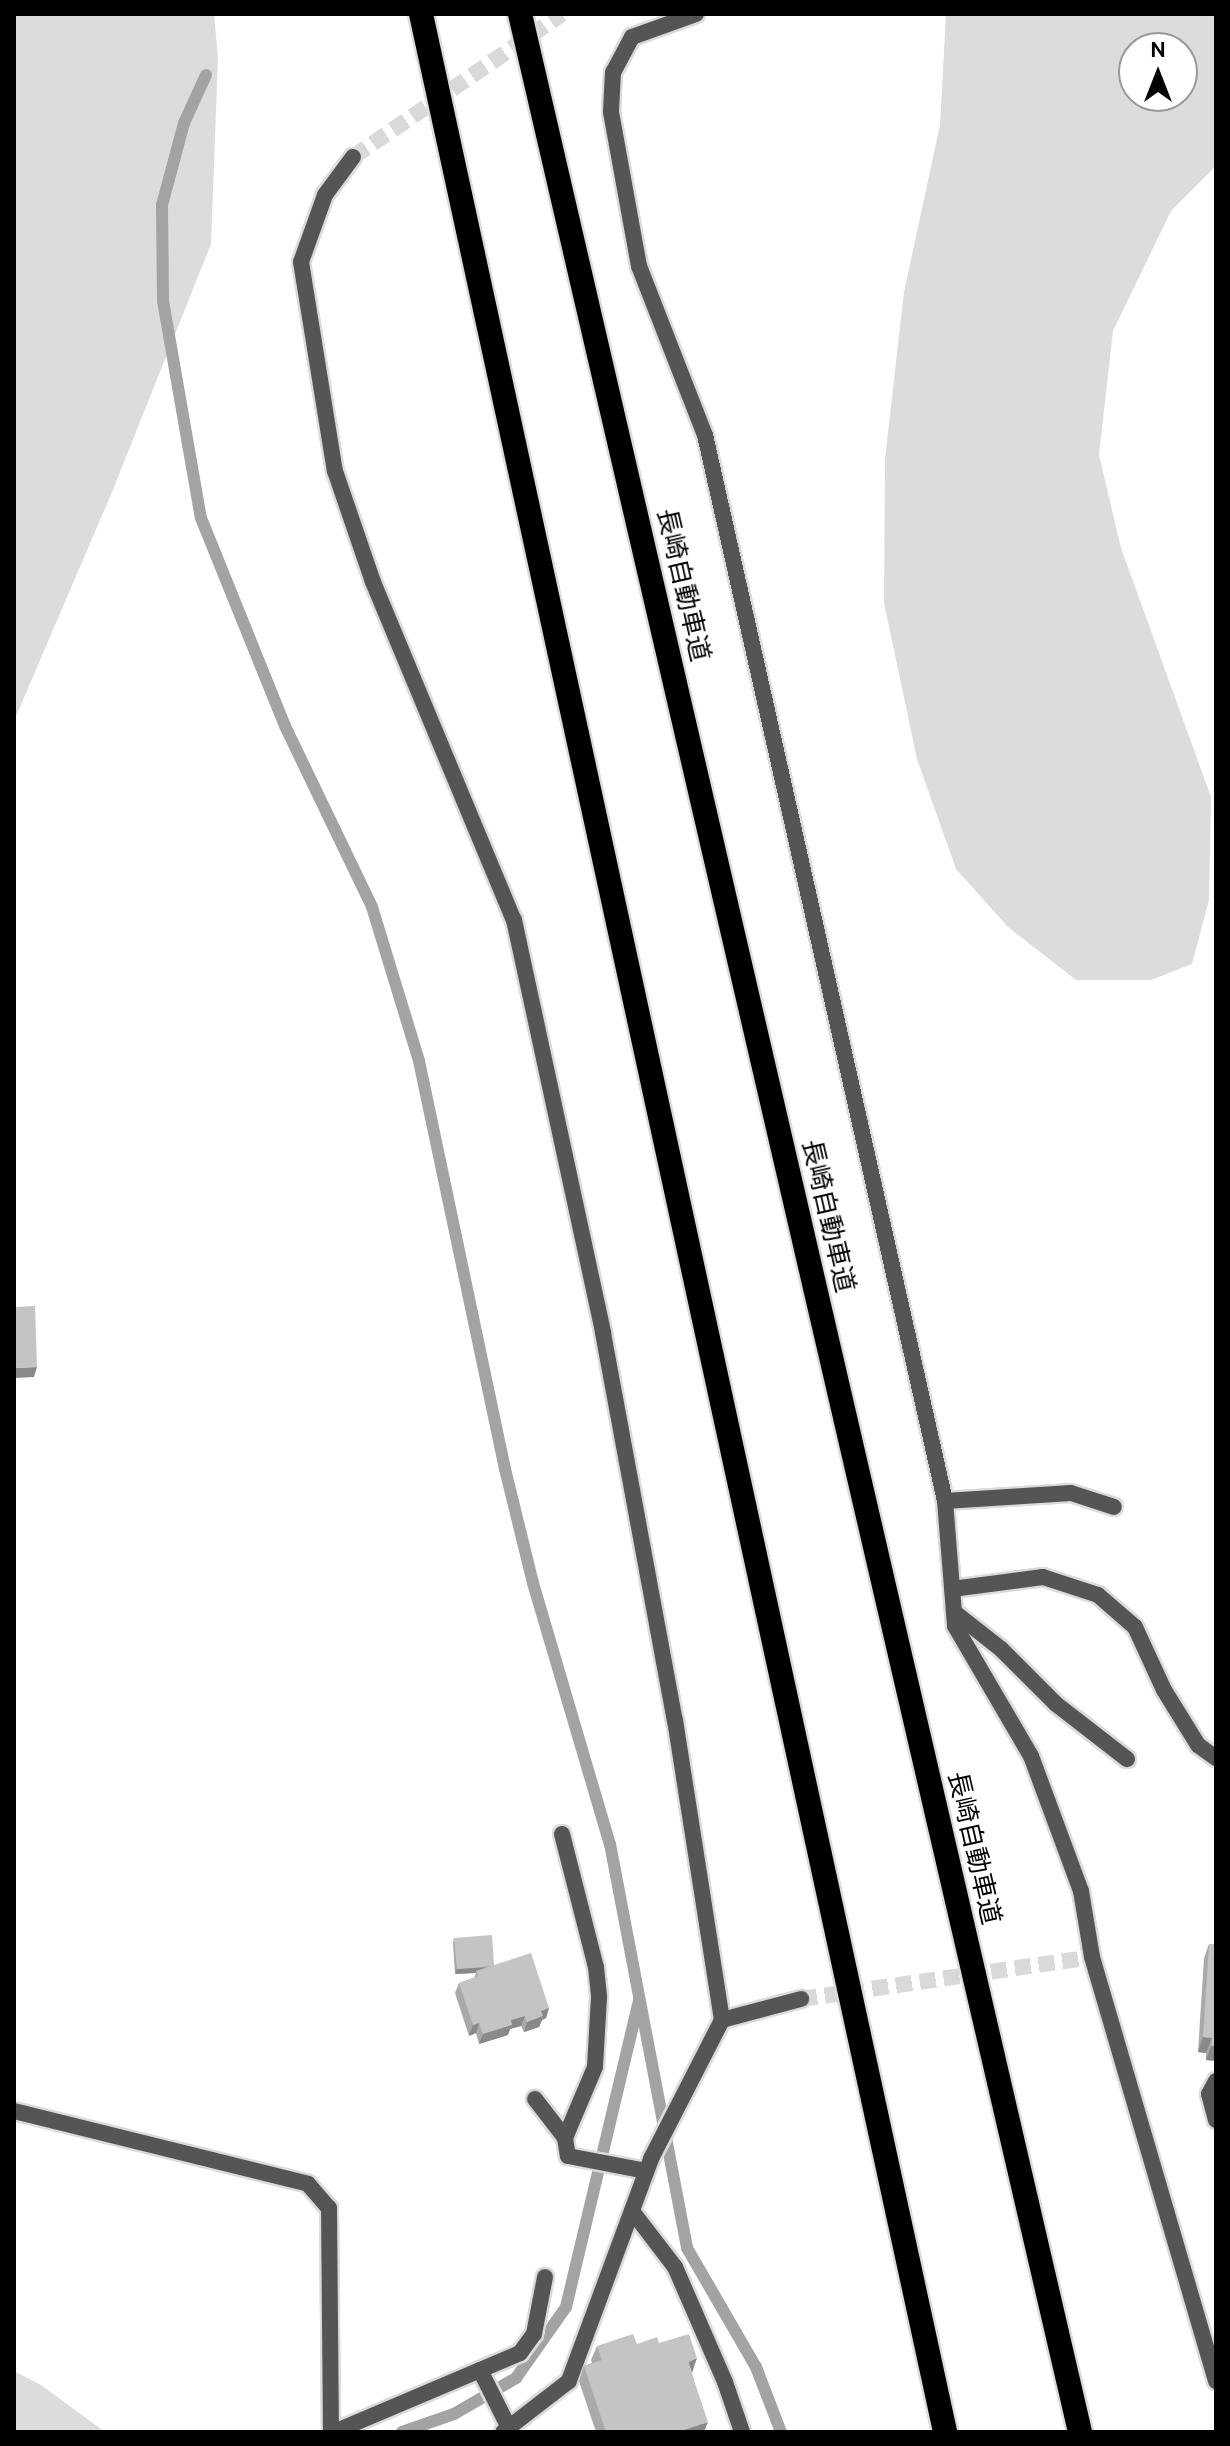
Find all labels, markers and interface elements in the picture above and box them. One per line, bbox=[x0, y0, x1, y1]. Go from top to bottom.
north arrow bbox=[1118, 32, 1198, 112]
text: N bbox=[1150, 36, 1166, 63]
street label: 長崎自動車道 bbox=[650, 505, 716, 665]
street label: 長崎自動車道 bbox=[795, 1136, 861, 1296]
street label: 長崎自動車道 bbox=[941, 1768, 1007, 1928]

